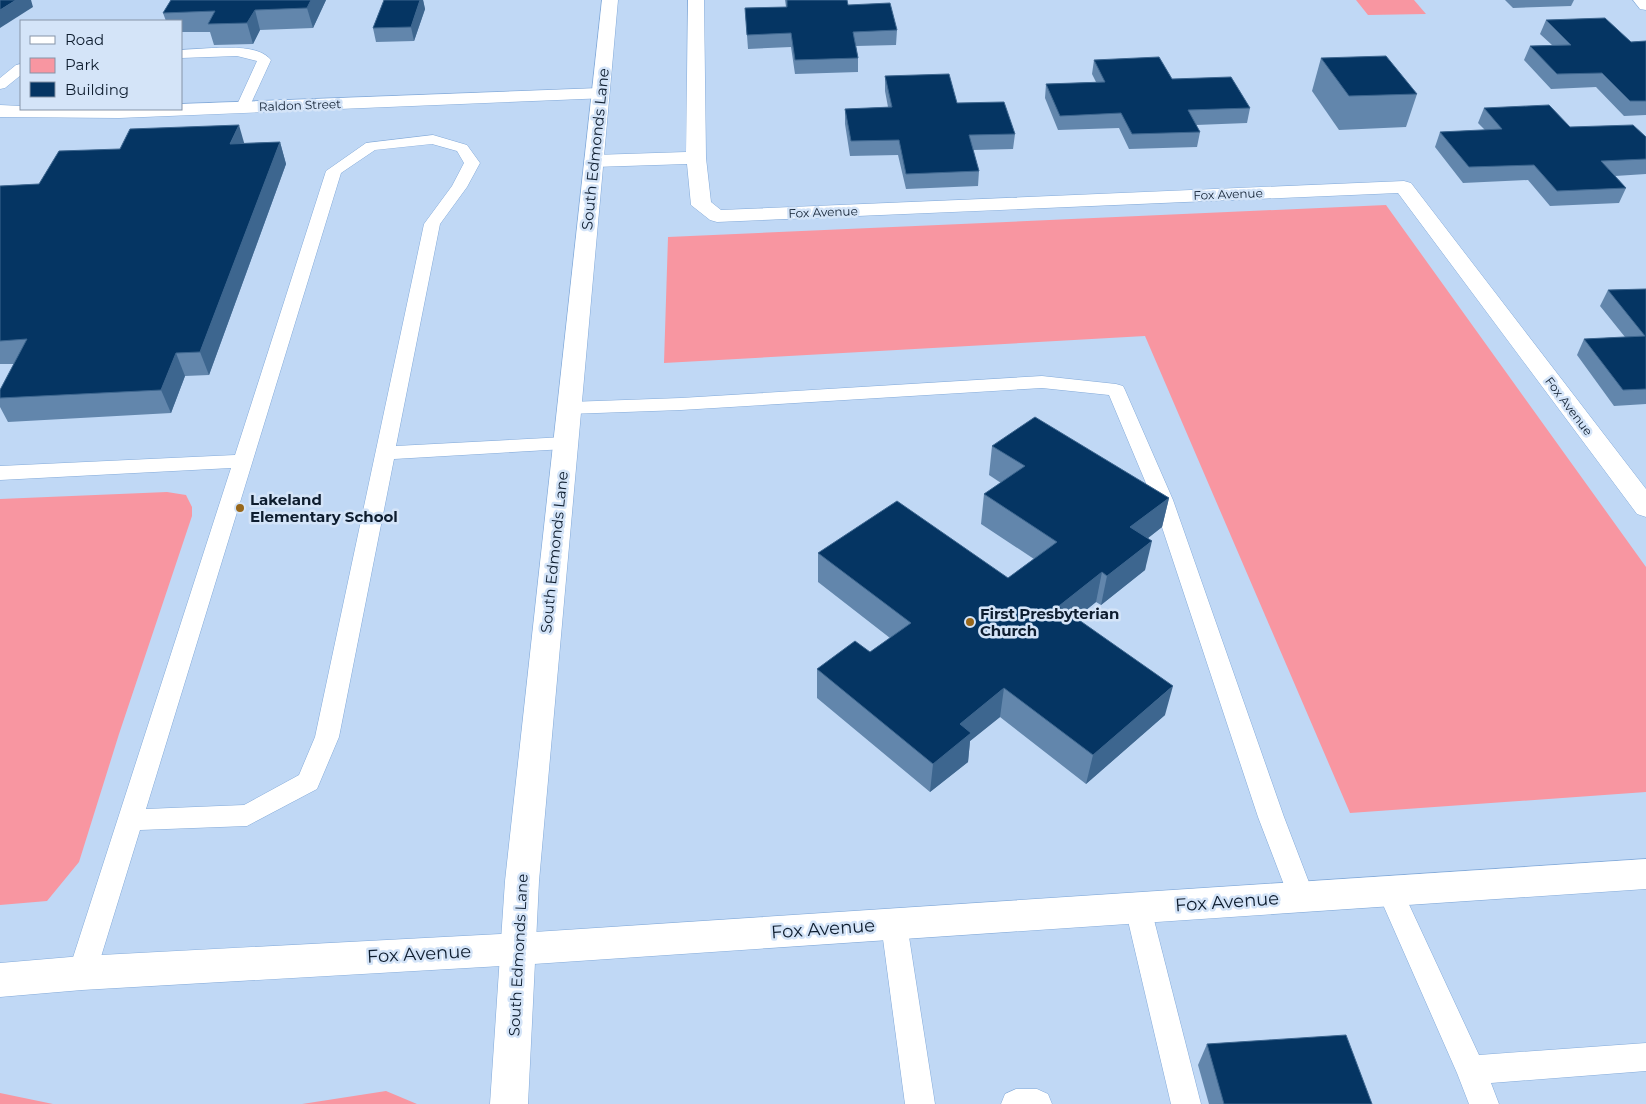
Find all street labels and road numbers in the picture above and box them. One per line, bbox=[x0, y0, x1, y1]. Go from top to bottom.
street label: South Edmonds Lane bbox=[577, 67, 613, 231]
street label: Raldon Street bbox=[259, 96, 341, 114]
street label: Fox Avenue bbox=[1193, 185, 1263, 203]
street label: Fox Avenue bbox=[788, 203, 858, 221]
street label: Fox Avenue bbox=[1542, 374, 1596, 438]
street label: South Edmonds Lane bbox=[536, 470, 572, 634]
street label: South Edmonds Lane bbox=[504, 873, 532, 1037]
street label: Fox Avenue bbox=[1174, 887, 1280, 917]
street label: Fox Avenue bbox=[770, 914, 876, 944]
street label: Fox Avenue bbox=[366, 940, 472, 968]

